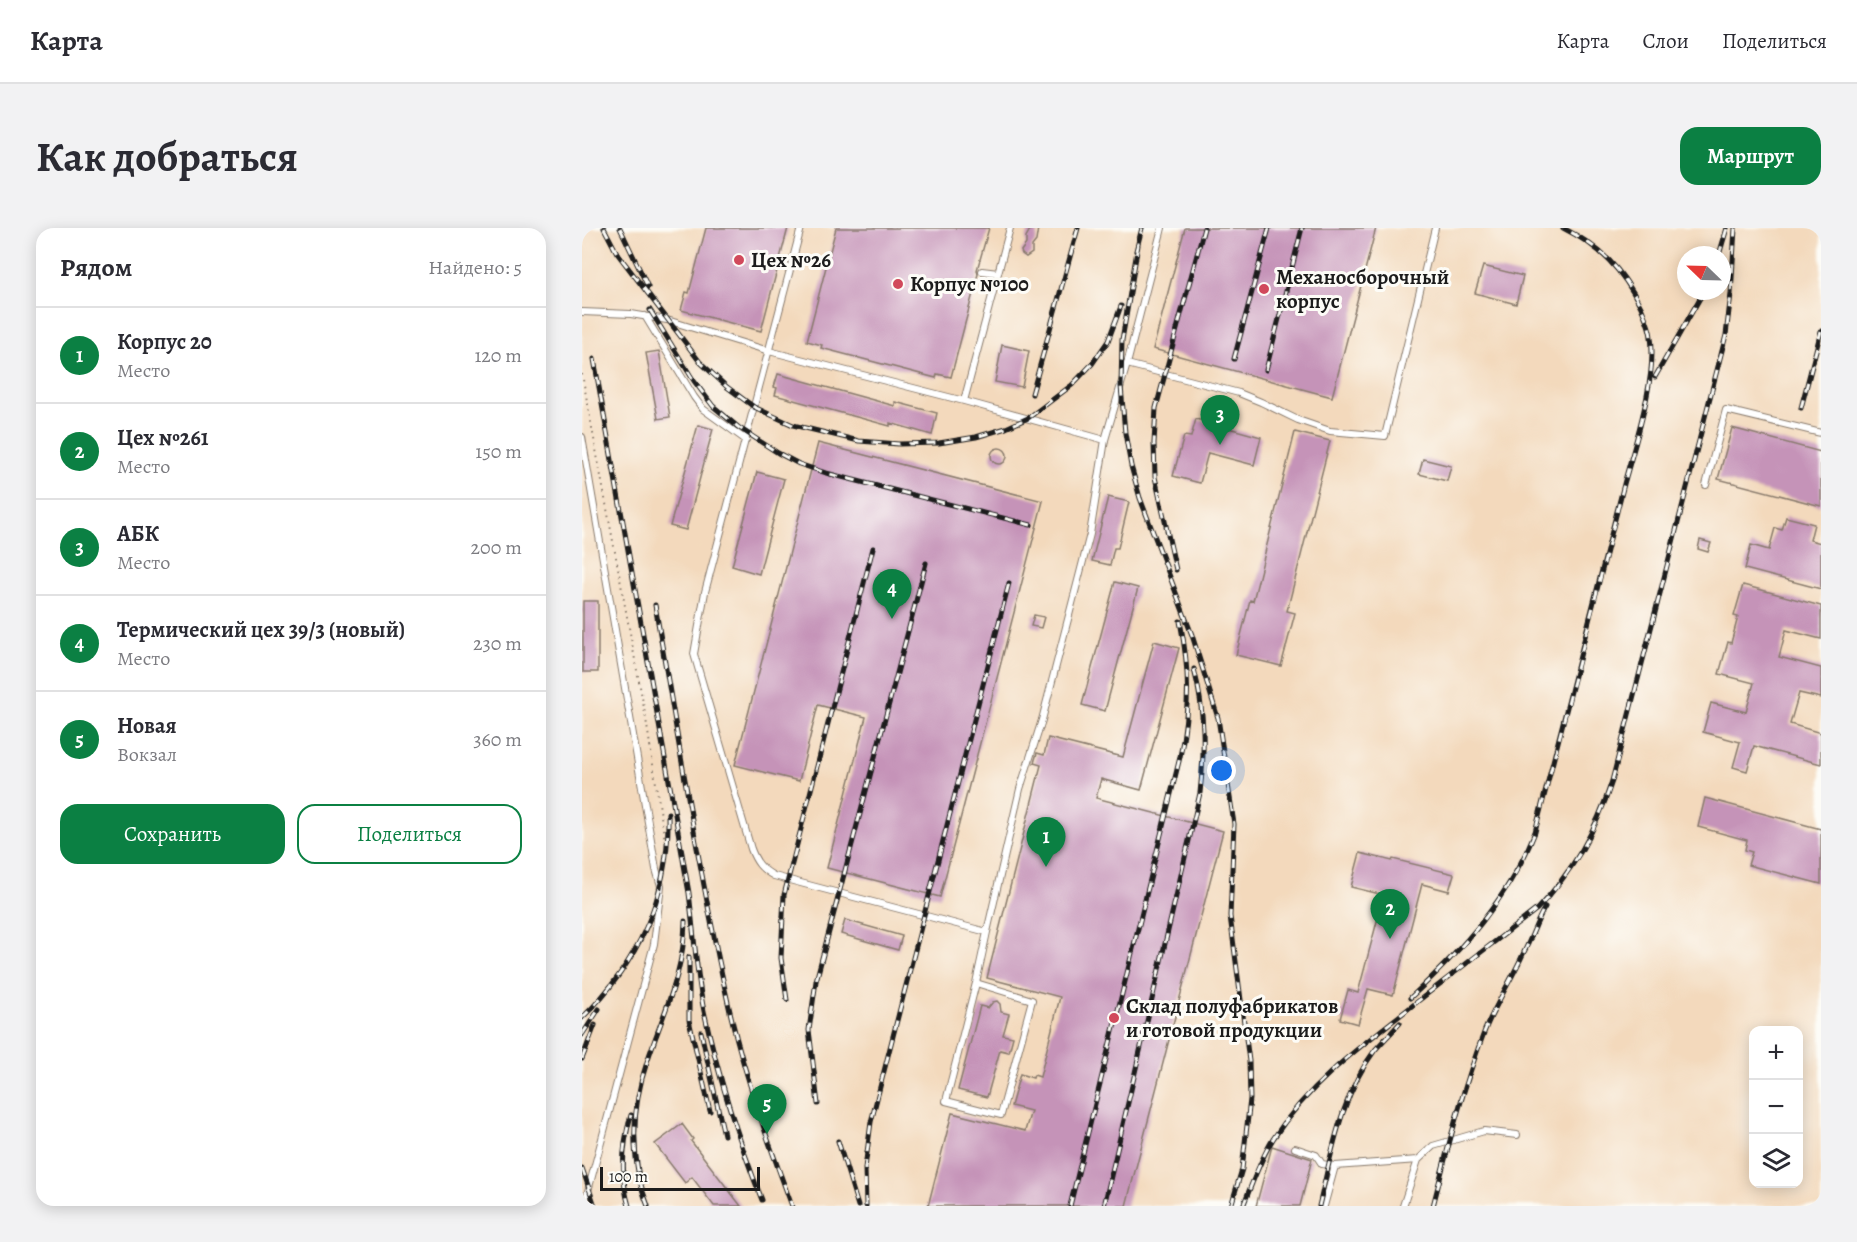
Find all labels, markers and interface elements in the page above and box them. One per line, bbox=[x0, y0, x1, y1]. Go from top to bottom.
text: Карта bbox=[30, 22, 103, 60]
text: Карта bbox=[1556, 27, 1609, 55]
text: Слои bbox=[1642, 27, 1689, 55]
text: Поделиться bbox=[1722, 27, 1827, 55]
button: Маршрут bbox=[1680, 127, 1821, 185]
text: Как добраться bbox=[36, 128, 298, 185]
place label: Цех №26 bbox=[751, 246, 831, 274]
north arrow bbox=[1677, 246, 1731, 300]
text: Рядом bbox=[60, 250, 132, 285]
marker: Цех №26 bbox=[732, 253, 746, 267]
text: Найдено: 5 bbox=[428, 254, 522, 281]
place label: Механосборочный корпус bbox=[1276, 263, 1449, 315]
place label: Корпус №100 bbox=[910, 270, 1029, 298]
marker: Корпус №100 bbox=[891, 277, 905, 291]
marker: Механосборочный корпус bbox=[1257, 282, 1271, 296]
text: Корпус 20 bbox=[117, 327, 212, 357]
text: 1 bbox=[76, 342, 83, 369]
text: 120 m bbox=[474, 342, 522, 369]
text: Место bbox=[117, 357, 170, 384]
pin: 3 bbox=[1200, 396, 1240, 445]
text: Цех №261 bbox=[117, 423, 209, 453]
text: 2 bbox=[75, 438, 84, 465]
text: 150 m bbox=[475, 438, 522, 465]
text: Место bbox=[117, 453, 170, 480]
text: АБК bbox=[117, 519, 159, 549]
text: 3 bbox=[75, 534, 84, 561]
text: 200 m bbox=[471, 534, 522, 561]
text: Место bbox=[117, 549, 170, 576]
pin: 4 bbox=[872, 570, 912, 619]
text: Термический цех 39/3 (новый) bbox=[117, 615, 405, 645]
text: 4 bbox=[75, 630, 84, 657]
text: 230 m bbox=[473, 630, 522, 657]
text: Место bbox=[117, 645, 170, 672]
text: Новая bbox=[117, 711, 177, 741]
text: 5 bbox=[75, 726, 84, 753]
text: 360 m bbox=[473, 726, 522, 753]
text: Вокзал bbox=[117, 741, 177, 768]
your location bbox=[1207, 756, 1236, 785]
button: Сохранить bbox=[60, 804, 285, 864]
button: Поделиться bbox=[297, 804, 522, 864]
pin: 1 bbox=[1026, 818, 1066, 867]
pin: 2 bbox=[1370, 890, 1410, 939]
place label: Склад полуфабрикатов и готовой продукции bbox=[1126, 992, 1338, 1044]
marker: Склад полуфабрикатов и готовой продукции bbox=[1107, 1011, 1121, 1025]
map controls bbox=[1749, 1026, 1803, 1188]
button: + bbox=[1749, 1026, 1803, 1080]
button: − bbox=[1749, 1080, 1803, 1134]
pin: 5 bbox=[748, 1084, 786, 1134]
button: layers bbox=[1749, 1134, 1803, 1188]
scale bar bbox=[600, 1164, 760, 1192]
text: 100 m bbox=[609, 1166, 648, 1188]

